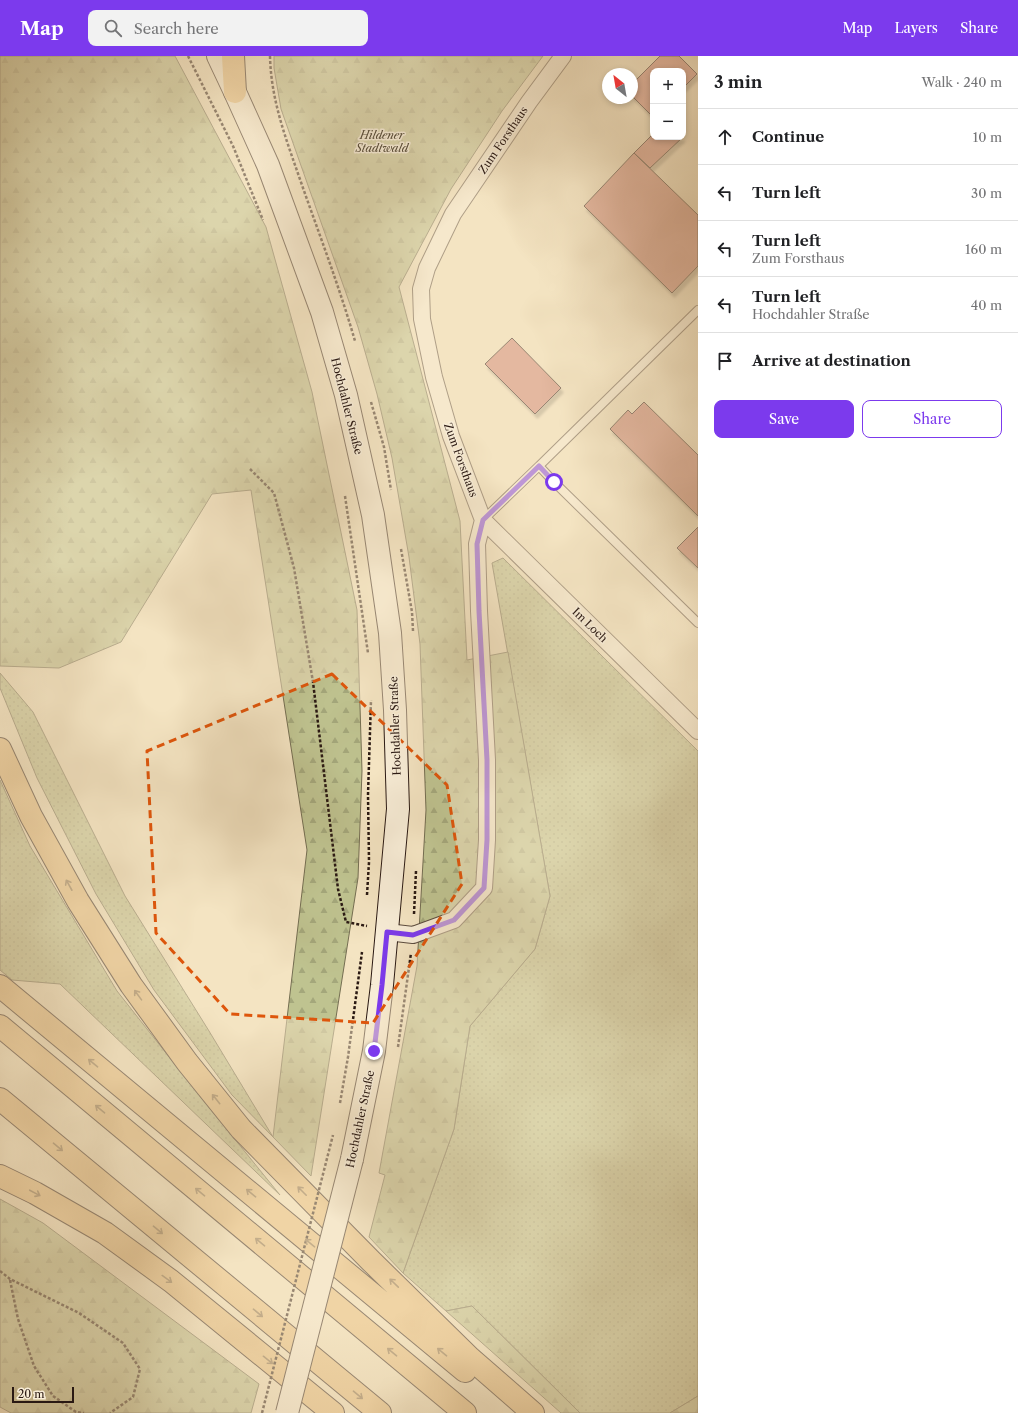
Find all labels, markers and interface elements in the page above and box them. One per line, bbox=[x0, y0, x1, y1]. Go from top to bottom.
search box bbox=[88, 10, 368, 46]
text: Map bbox=[20, 17, 64, 40]
icon: search bbox=[102, 17, 124, 39]
text: Search here bbox=[134, 19, 219, 38]
text: Map bbox=[842, 19, 872, 37]
text: Layers bbox=[894, 19, 938, 37]
text: Share bbox=[960, 19, 998, 37]
north arrow bbox=[602, 68, 638, 104]
map controls bbox=[650, 68, 686, 140]
button: + bbox=[650, 68, 686, 104]
text: 3 min bbox=[714, 72, 763, 92]
text: Walk · 240 m bbox=[922, 74, 1002, 90]
street label: Zum Forsthaus bbox=[475, 103, 531, 176]
button: − bbox=[650, 104, 686, 140]
icon: ahead bbox=[714, 126, 736, 148]
text: Continue bbox=[752, 127, 824, 146]
park label: Hildener Stadtwald bbox=[355, 128, 410, 155]
text: 10 m bbox=[973, 129, 1002, 145]
icon: left bbox=[714, 182, 736, 204]
text: Turn left bbox=[752, 183, 821, 202]
text: 30 m bbox=[971, 185, 1002, 201]
text: Turn left bbox=[752, 231, 821, 250]
icon: left bbox=[714, 238, 736, 260]
text: 160 m bbox=[965, 241, 1002, 257]
text: Zum Forsthaus bbox=[752, 250, 844, 266]
text: Turn left bbox=[752, 287, 821, 306]
icon: left bbox=[714, 294, 736, 316]
text: 40 m bbox=[971, 297, 1002, 313]
text: Hochdahler Straße bbox=[752, 306, 869, 322]
icon: arrive bbox=[714, 350, 736, 372]
text: Arrive at destination bbox=[752, 351, 911, 370]
street label: Hochdahler Straße bbox=[328, 356, 366, 456]
button: Save bbox=[714, 400, 854, 438]
button: Share bbox=[862, 400, 1002, 438]
street label: Zum Forsthaus bbox=[441, 421, 481, 499]
route start bbox=[545, 473, 563, 491]
street label: Im Loch bbox=[569, 605, 611, 645]
street label: Hochdahler Straße bbox=[386, 676, 404, 776]
one-way arrow bbox=[65, 879, 73, 891]
one-way arrow bbox=[134, 990, 142, 1001]
route end bbox=[365, 1042, 383, 1060]
one-way arrow bbox=[88, 1058, 98, 1067]
street label: Hochdahler Straße bbox=[343, 1069, 377, 1169]
one-way arrow bbox=[212, 1093, 220, 1104]
one-way arrow bbox=[94, 1104, 105, 1113]
one-way arrow bbox=[52, 1142, 63, 1151]
one-way arrow bbox=[297, 1186, 307, 1196]
one-way arrow bbox=[194, 1188, 205, 1197]
one-way arrow bbox=[245, 1189, 256, 1198]
one-way arrow bbox=[29, 1190, 41, 1197]
one-way arrow bbox=[153, 1225, 163, 1234]
one-way arrow bbox=[255, 1238, 265, 1247]
one-way arrow bbox=[304, 1238, 315, 1247]
one-way arrow bbox=[162, 1274, 173, 1283]
one-way arrow bbox=[389, 1279, 399, 1288]
one-way arrow bbox=[253, 1308, 264, 1317]
one-way arrow bbox=[387, 1348, 398, 1357]
one-way arrow bbox=[437, 1348, 448, 1357]
one-way arrow bbox=[263, 1356, 274, 1365]
scale bar bbox=[12, 1385, 74, 1404]
text: 20 m bbox=[18, 1387, 44, 1401]
one-way arrow bbox=[353, 1391, 364, 1400]

